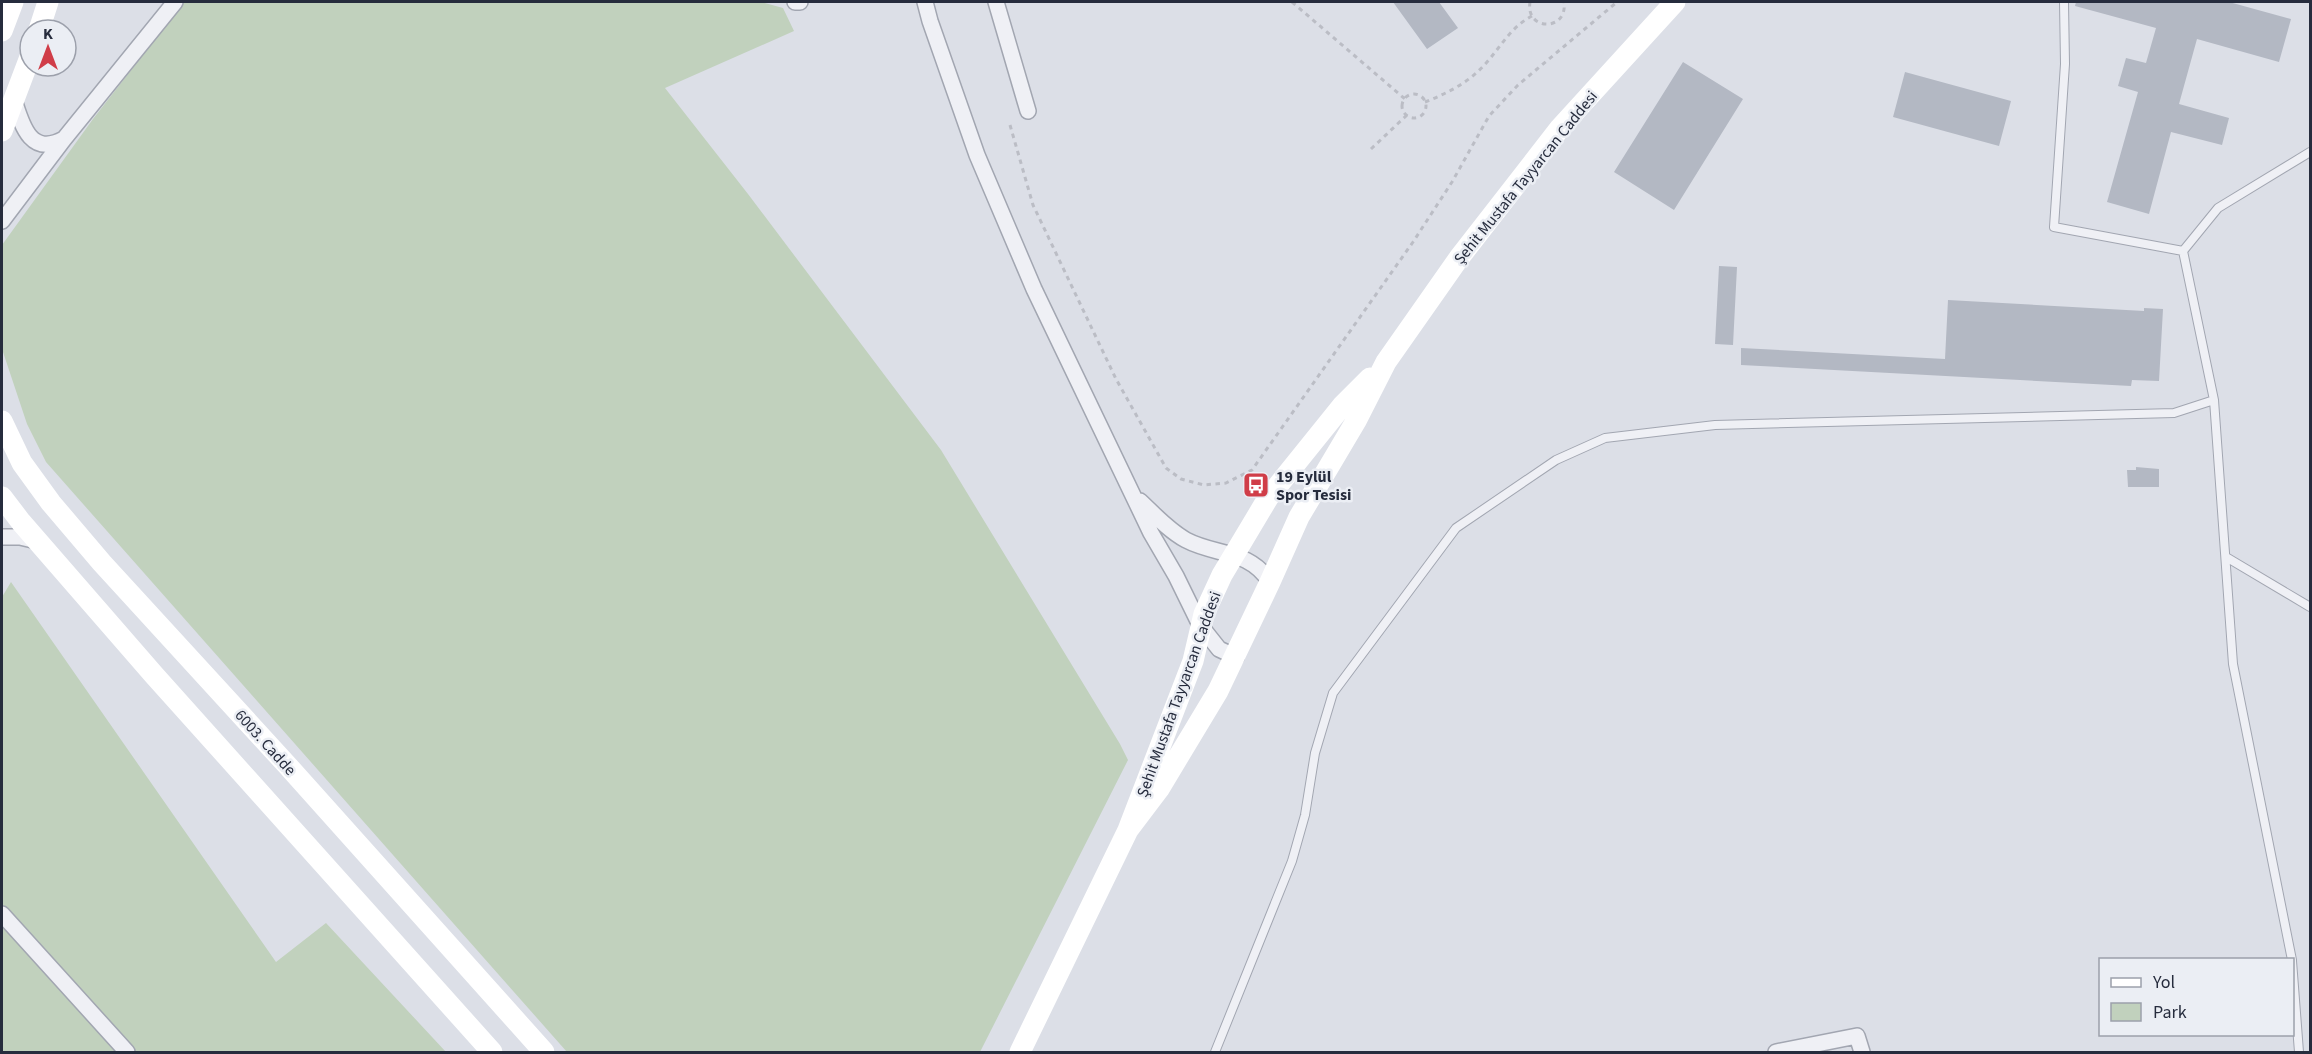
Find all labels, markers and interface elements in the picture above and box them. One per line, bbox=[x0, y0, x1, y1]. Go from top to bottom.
north arrow bbox=[18, 18, 78, 78]
text: K bbox=[43, 23, 53, 45]
street label: Şehit Mustafa Tayyarcan Caddesi bbox=[1449, 86, 1603, 269]
place label: 19 Eylül Spor Tesisi bbox=[1276, 466, 1352, 506]
bus stop icon: 19 Eylül Spor Tesisi bbox=[1241, 470, 1271, 500]
street label: Şehit Mustafa Tayyarcan Caddesi bbox=[1131, 588, 1226, 800]
street label: 6003. Cadde bbox=[230, 705, 301, 781]
legend bbox=[2099, 958, 2294, 1036]
text: Yol bbox=[2152, 970, 2175, 995]
text: Park bbox=[2153, 1000, 2187, 1025]

